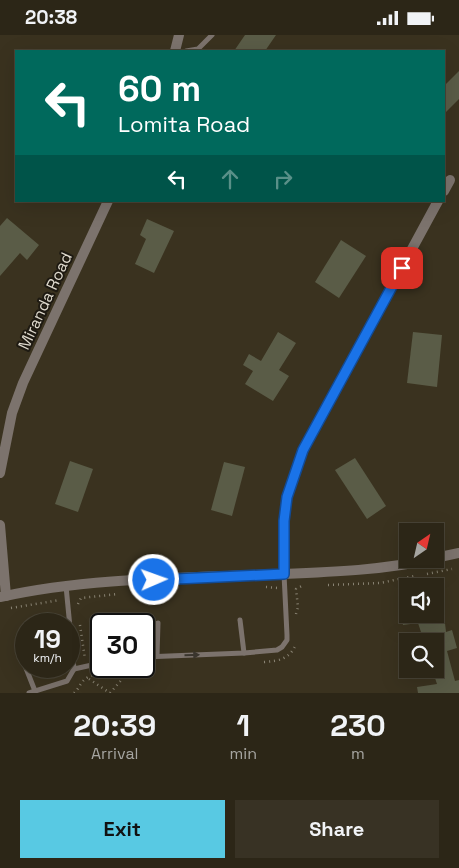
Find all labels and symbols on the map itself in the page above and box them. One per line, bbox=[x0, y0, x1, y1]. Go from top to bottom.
pin bbox=[381, 247, 423, 289]
street label: Miranda Road bbox=[13, 249, 77, 353]
north arrow bbox=[399, 523, 444, 567]
position arrow bbox=[127, 553, 179, 605]
speed limit sign: 30 bbox=[90, 613, 155, 678]
one-way arrow bbox=[185, 651, 201, 659]

